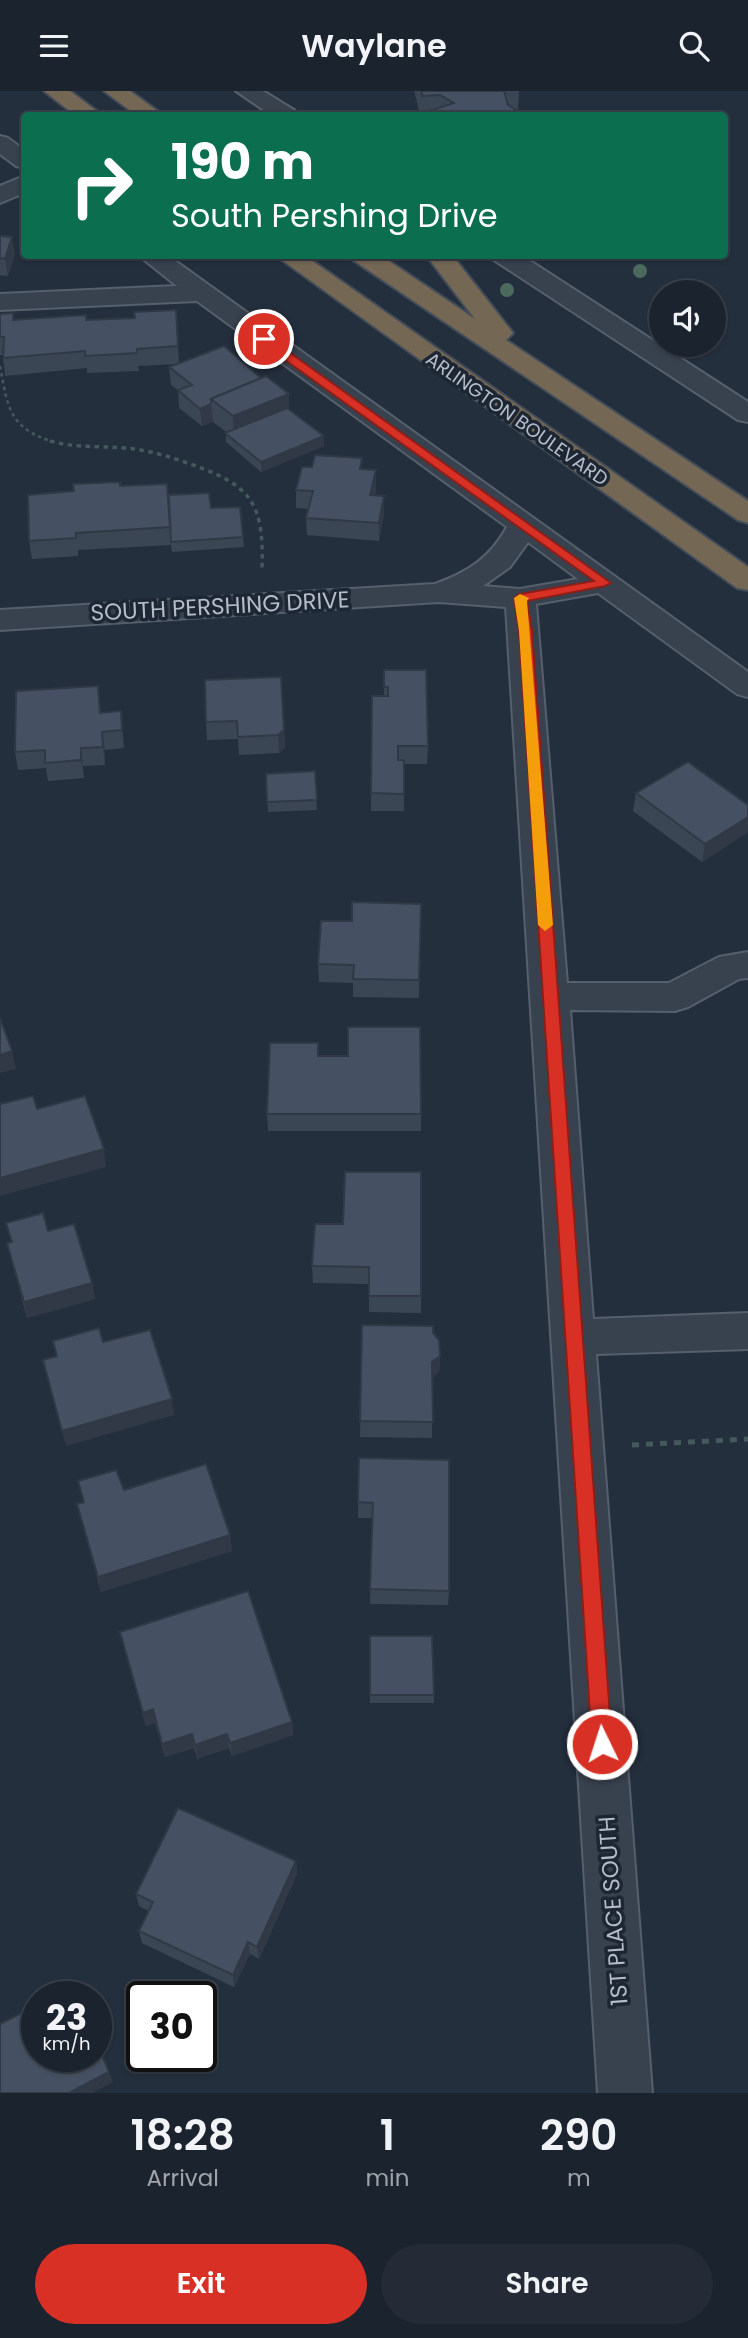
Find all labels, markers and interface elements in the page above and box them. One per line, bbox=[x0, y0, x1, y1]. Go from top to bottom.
text: Waylane bbox=[301, 23, 447, 68]
icon: menu bbox=[35, 27, 73, 65]
icon: search bbox=[675, 27, 713, 65]
text: 190 m bbox=[171, 128, 314, 196]
icon: right bbox=[56, 140, 147, 231]
text: South Pershing Drive bbox=[171, 193, 498, 238]
map controls bbox=[649, 280, 726, 357]
button: sound bbox=[649, 280, 726, 357]
pin bbox=[234, 309, 294, 369]
icon: arrive bbox=[245, 320, 283, 358]
street label: ARLINGTON BOULEVARD bbox=[420, 346, 614, 492]
street label: SOUTH PERSHING DRIVE bbox=[90, 583, 350, 629]
position arrow bbox=[565, 1707, 639, 1781]
street label: 1ST PLACE SOUTH bbox=[590, 1815, 636, 2007]
speed limit sign: 30 bbox=[126, 1981, 217, 2072]
text: 23 bbox=[46, 1993, 87, 2042]
text: km/h bbox=[43, 2031, 90, 2056]
text: 18:28 bbox=[131, 2106, 235, 2165]
text: 1 bbox=[380, 2106, 395, 2165]
text: 290 bbox=[540, 2106, 618, 2165]
text: Arrival bbox=[146, 2162, 219, 2194]
text: min bbox=[365, 2162, 409, 2194]
text: m bbox=[567, 2162, 591, 2194]
button: Exit bbox=[35, 2244, 367, 2324]
button: Share bbox=[381, 2244, 713, 2324]

